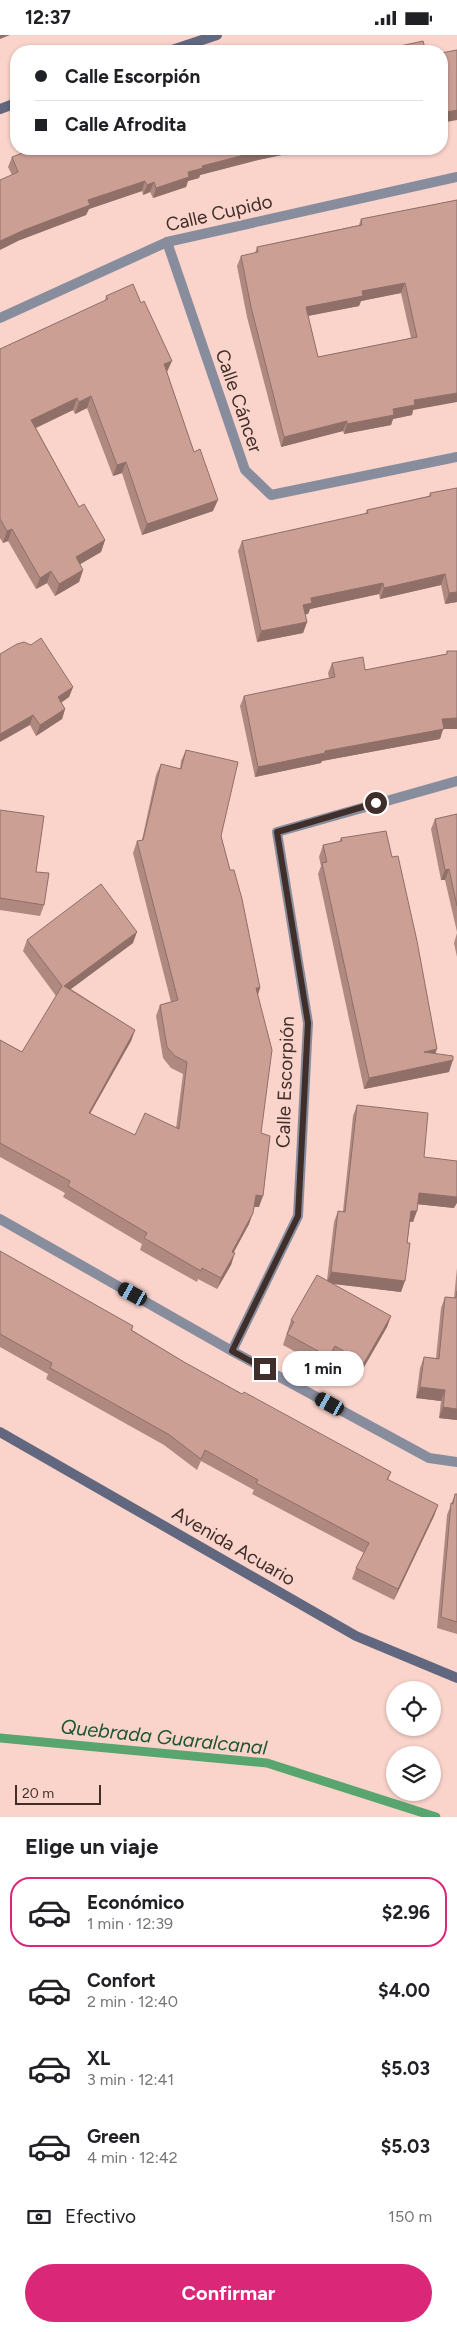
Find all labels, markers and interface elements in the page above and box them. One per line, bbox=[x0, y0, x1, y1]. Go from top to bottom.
text: 12:37 bbox=[25, 6, 71, 29]
text: Calle Escorpión bbox=[65, 65, 200, 88]
text: Calle Afrodita bbox=[65, 113, 186, 136]
street label: Calle Cupido bbox=[163, 190, 275, 236]
street label: Calle Cáncer bbox=[211, 346, 268, 456]
route start bbox=[365, 792, 387, 814]
street label: Calle Escorpión bbox=[271, 1016, 299, 1148]
car bbox=[116, 1280, 149, 1308]
callout: 1 min bbox=[282, 1351, 365, 1387]
route end bbox=[254, 1358, 276, 1380]
text: 1 min bbox=[304, 1359, 342, 1378]
car bbox=[313, 1390, 346, 1418]
street label: Avenida Acuario bbox=[168, 1501, 300, 1591]
map controls bbox=[386, 1681, 441, 1801]
button: locate bbox=[386, 1681, 441, 1736]
water label: Quebrada Guaralcanal bbox=[60, 1714, 269, 1760]
button: layers bbox=[386, 1746, 441, 1801]
scale bar bbox=[15, 1782, 101, 1805]
text: 20 m bbox=[22, 1785, 54, 1802]
text: Elige un viaje bbox=[25, 1833, 158, 1860]
icon: car bbox=[27, 1890, 72, 1935]
text: Económico bbox=[87, 1891, 184, 1914]
text: $2.96 bbox=[382, 1901, 430, 1924]
text: 1 min · 12:39 bbox=[87, 1914, 173, 1933]
icon: car bbox=[27, 1968, 72, 2013]
text: Confort bbox=[87, 1969, 156, 1992]
text: $4.00 bbox=[378, 1979, 430, 2002]
text: 2 min · 12:40 bbox=[87, 1992, 178, 2011]
icon: car bbox=[27, 2046, 72, 2091]
text: XL bbox=[87, 2047, 110, 2070]
text: $5.03 bbox=[381, 2057, 430, 2080]
text: 3 min · 12:41 bbox=[87, 2070, 174, 2089]
icon: car bbox=[27, 2124, 72, 2169]
text: Green bbox=[87, 2125, 140, 2148]
text: $5.03 bbox=[381, 2135, 430, 2158]
text: 4 min · 12:42 bbox=[87, 2148, 178, 2167]
icon: cash bbox=[25, 2203, 53, 2231]
text: Efectivo bbox=[65, 2205, 136, 2228]
text: 150 m bbox=[388, 2207, 432, 2226]
button: Confirmar bbox=[25, 2264, 432, 2322]

